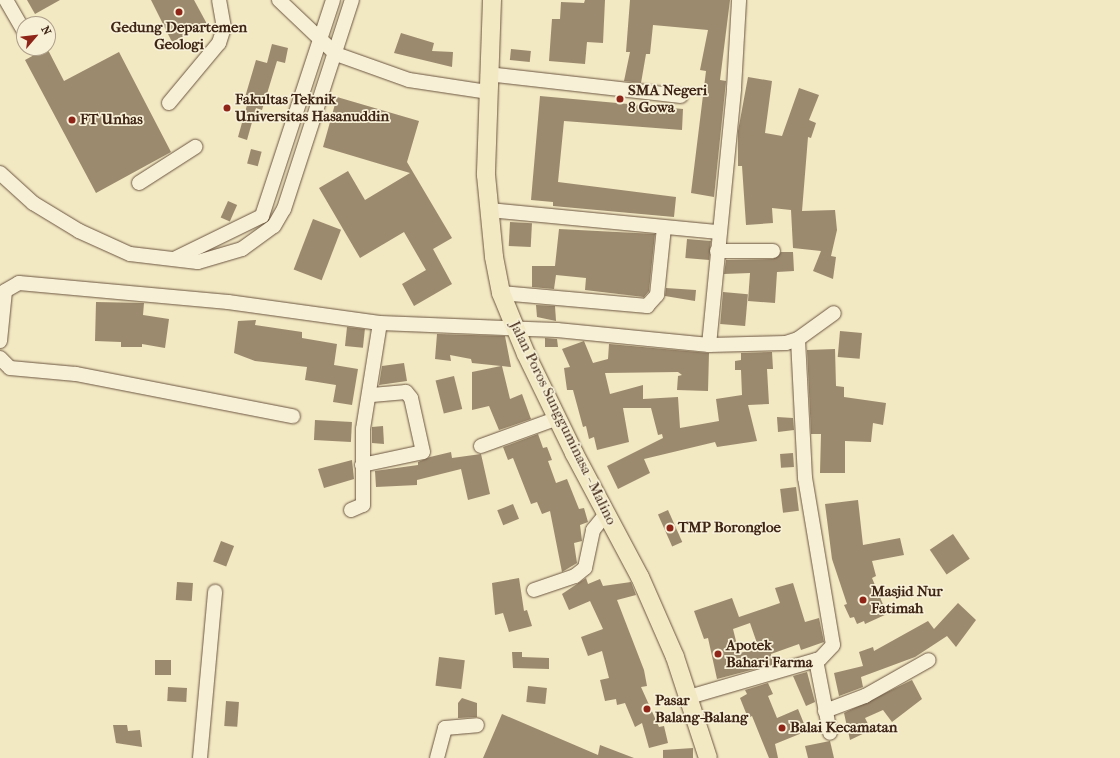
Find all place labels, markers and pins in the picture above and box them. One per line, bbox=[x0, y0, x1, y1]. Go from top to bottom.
marker: Gedung Departemen Geologi bbox=[174, 7, 184, 17]
place label: Gedung Departemen Geologi bbox=[111, 18, 247, 53]
place label: SMA Negeri 8 Gowa bbox=[628, 81, 707, 116]
place label: Fakultas Teknik Universitas Hasanuddin bbox=[235, 90, 389, 125]
marker: SMA Negeri 8 Gowa bbox=[615, 94, 625, 104]
marker: Fakultas Teknik Universitas Hasanuddin bbox=[222, 103, 232, 113]
place label: FT Unhas bbox=[80, 111, 143, 129]
marker: FT Unhas bbox=[67, 115, 77, 125]
place label: TMP Borongloe bbox=[678, 519, 781, 537]
marker: TMP Borongloe bbox=[665, 523, 675, 533]
place label: Masjid Nur Fatimah bbox=[871, 582, 943, 617]
marker: Masjid Nur Fatimah bbox=[858, 595, 868, 605]
place label: Apotek Bahari Farma bbox=[726, 636, 813, 671]
marker: Apotek Bahari Farma bbox=[713, 649, 723, 659]
place label: Pasar Balang-Balang bbox=[655, 691, 748, 726]
marker: Pasar Balang-Balang bbox=[642, 704, 652, 714]
place label: Balai Kecamatan bbox=[790, 719, 897, 737]
marker: Balai Kecamatan bbox=[777, 723, 787, 733]

